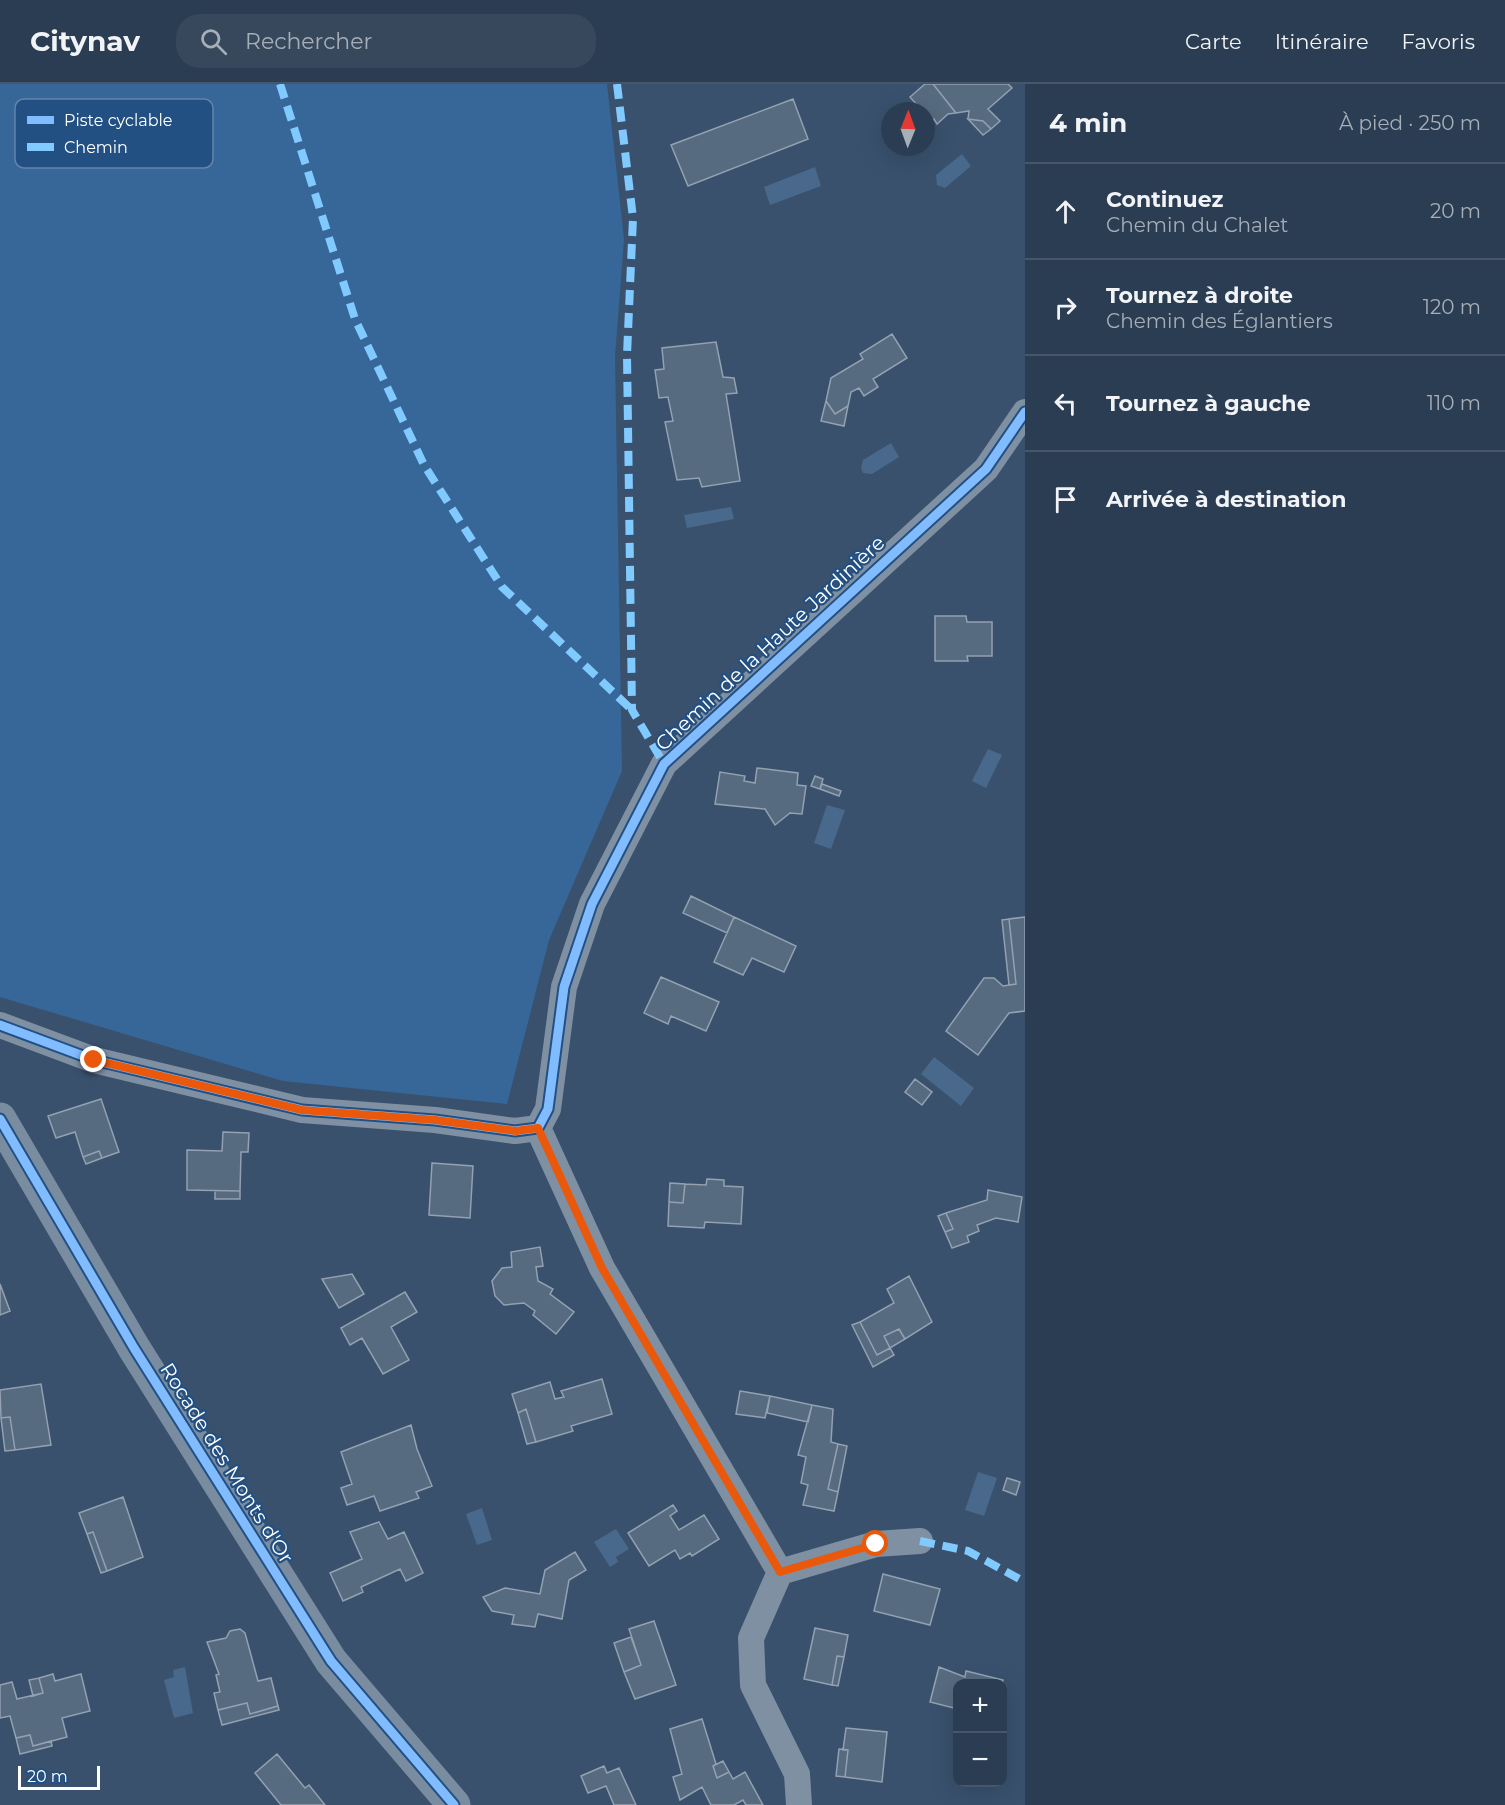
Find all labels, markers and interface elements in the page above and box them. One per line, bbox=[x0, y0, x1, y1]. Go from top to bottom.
search box bbox=[176, 14, 596, 68]
text: Citynav bbox=[30, 24, 140, 58]
icon: search bbox=[197, 25, 230, 58]
text: Rechercher bbox=[245, 28, 372, 55]
text: Carte bbox=[1185, 29, 1242, 54]
text: Itinéraire bbox=[1275, 29, 1369, 54]
text: Favoris bbox=[1402, 29, 1475, 54]
legend bbox=[15, 99, 213, 168]
north arrow bbox=[881, 102, 935, 156]
text: 4 min bbox=[1049, 107, 1127, 139]
text: Piste cyclable bbox=[64, 111, 172, 130]
text: À pied · 250 m bbox=[1339, 111, 1481, 135]
text: Chemin bbox=[64, 138, 128, 157]
text: Continuez bbox=[1106, 186, 1223, 213]
icon: ahead bbox=[1049, 195, 1082, 228]
text: 20 m bbox=[1430, 199, 1481, 223]
text: Chemin du Chalet bbox=[1106, 213, 1288, 237]
text: Tournez à droite bbox=[1106, 282, 1293, 309]
icon: right bbox=[1049, 291, 1082, 324]
text: 120 m bbox=[1423, 295, 1481, 319]
text: Chemin des Églantiers bbox=[1106, 309, 1333, 333]
icon: left bbox=[1049, 387, 1082, 420]
text: Tournez à gauche bbox=[1106, 390, 1311, 417]
text: 110 m bbox=[1427, 391, 1481, 415]
icon: arrive bbox=[1049, 483, 1082, 516]
text: Arrivée à destination bbox=[1106, 486, 1346, 513]
street label: Chemin de la Haute Jardinière bbox=[651, 530, 889, 756]
route end bbox=[80, 1046, 106, 1072]
street label: Rocade des Monts d'Or bbox=[155, 1358, 299, 1568]
route start bbox=[862, 1530, 888, 1556]
map controls bbox=[953, 1679, 1007, 1787]
button: + bbox=[953, 1679, 1007, 1733]
button: − bbox=[953, 1733, 1007, 1787]
scale bar bbox=[18, 1763, 100, 1790]
text: 20 m bbox=[27, 1767, 68, 1786]

